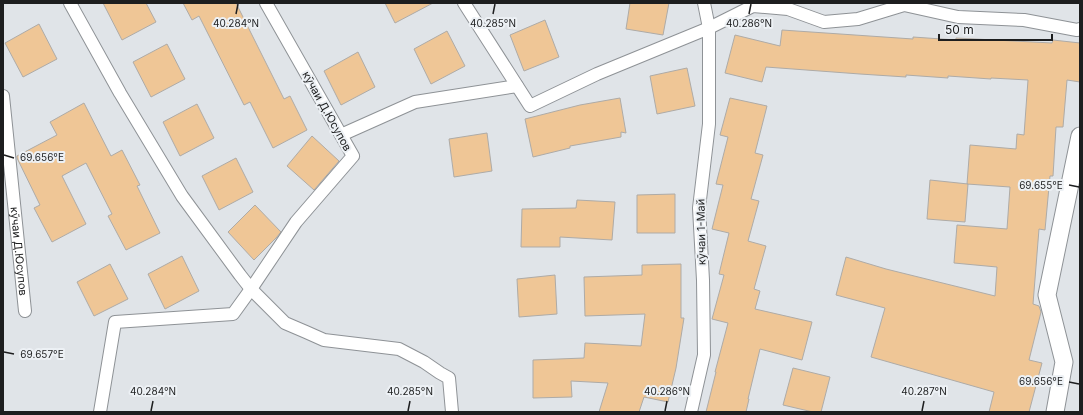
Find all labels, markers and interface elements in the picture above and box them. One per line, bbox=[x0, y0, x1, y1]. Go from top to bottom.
scale bar bbox=[939, 16, 1052, 42]
text: 40.284°N bbox=[213, 17, 259, 29]
text: 40.285°N bbox=[470, 17, 516, 29]
text: 40.286°N bbox=[726, 17, 772, 29]
text: 50 m bbox=[945, 22, 974, 37]
street label: кӯчаи Д.Юсупов bbox=[299, 69, 355, 153]
text: 69.656°E bbox=[20, 151, 64, 163]
text: 69.655°E bbox=[1019, 179, 1063, 191]
street label: кӯчаи 1-Май bbox=[693, 199, 709, 265]
street label: кӯчаи Д.Юсупов bbox=[7, 206, 30, 296]
text: 69.657°E bbox=[20, 348, 64, 360]
text: 69.656°E bbox=[1019, 375, 1063, 387]
text: 40.284°N bbox=[130, 385, 176, 397]
text: 40.285°N bbox=[387, 385, 433, 397]
text: 40.286°N bbox=[644, 385, 690, 397]
text: 40.287°N bbox=[901, 385, 947, 397]

